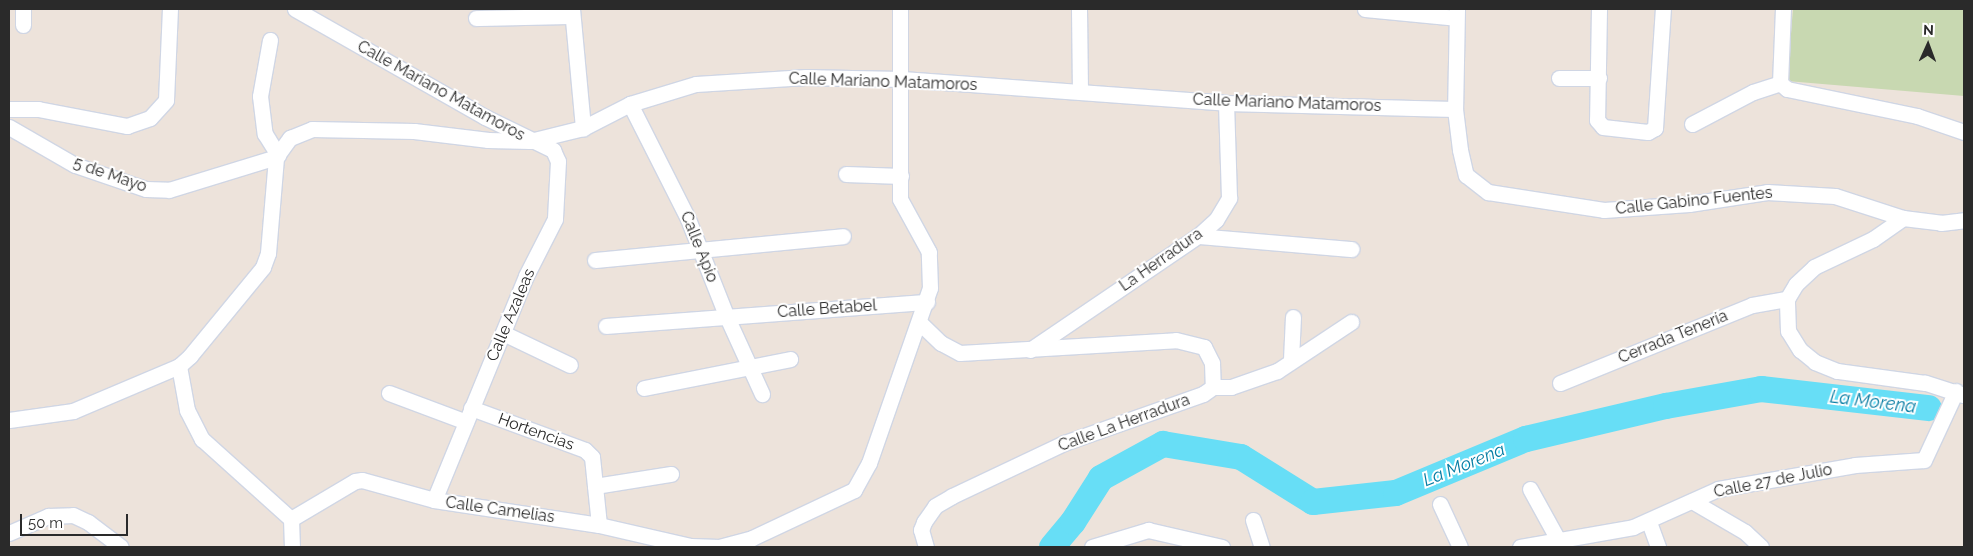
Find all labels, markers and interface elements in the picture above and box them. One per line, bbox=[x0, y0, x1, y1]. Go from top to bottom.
north arrow bbox=[1903, 20, 1953, 70]
text: N bbox=[1923, 22, 1934, 38]
street label: Calle Mariano Matamoros bbox=[354, 37, 528, 145]
street label: Calle Mariano Matamoros bbox=[788, 69, 978, 95]
street label: Calle Mariano Matamoros bbox=[1192, 90, 1382, 116]
street label: 5 de Mayo bbox=[71, 153, 149, 197]
street label: Calle Gabino Fuentes bbox=[1615, 183, 1773, 219]
street label: Calle Apio bbox=[676, 208, 722, 286]
street label: La Herradura bbox=[1116, 224, 1206, 296]
street label: Calle Azaleas bbox=[483, 265, 539, 365]
street label: Calle Betabel bbox=[777, 296, 877, 322]
street label: Cerrada Tenería bbox=[1615, 306, 1731, 368]
water label: La Morena bbox=[1829, 386, 1917, 418]
street label: Calle La Herradura bbox=[1056, 390, 1192, 456]
street label: Hortencias bbox=[495, 409, 577, 455]
water label: La Morena bbox=[1420, 439, 1508, 491]
street label: Calle 27 de Julio bbox=[1712, 460, 1834, 502]
street label: Calle Camelias bbox=[444, 493, 556, 527]
scale bar bbox=[22, 504, 130, 536]
text: 50 m bbox=[28, 514, 63, 532]

